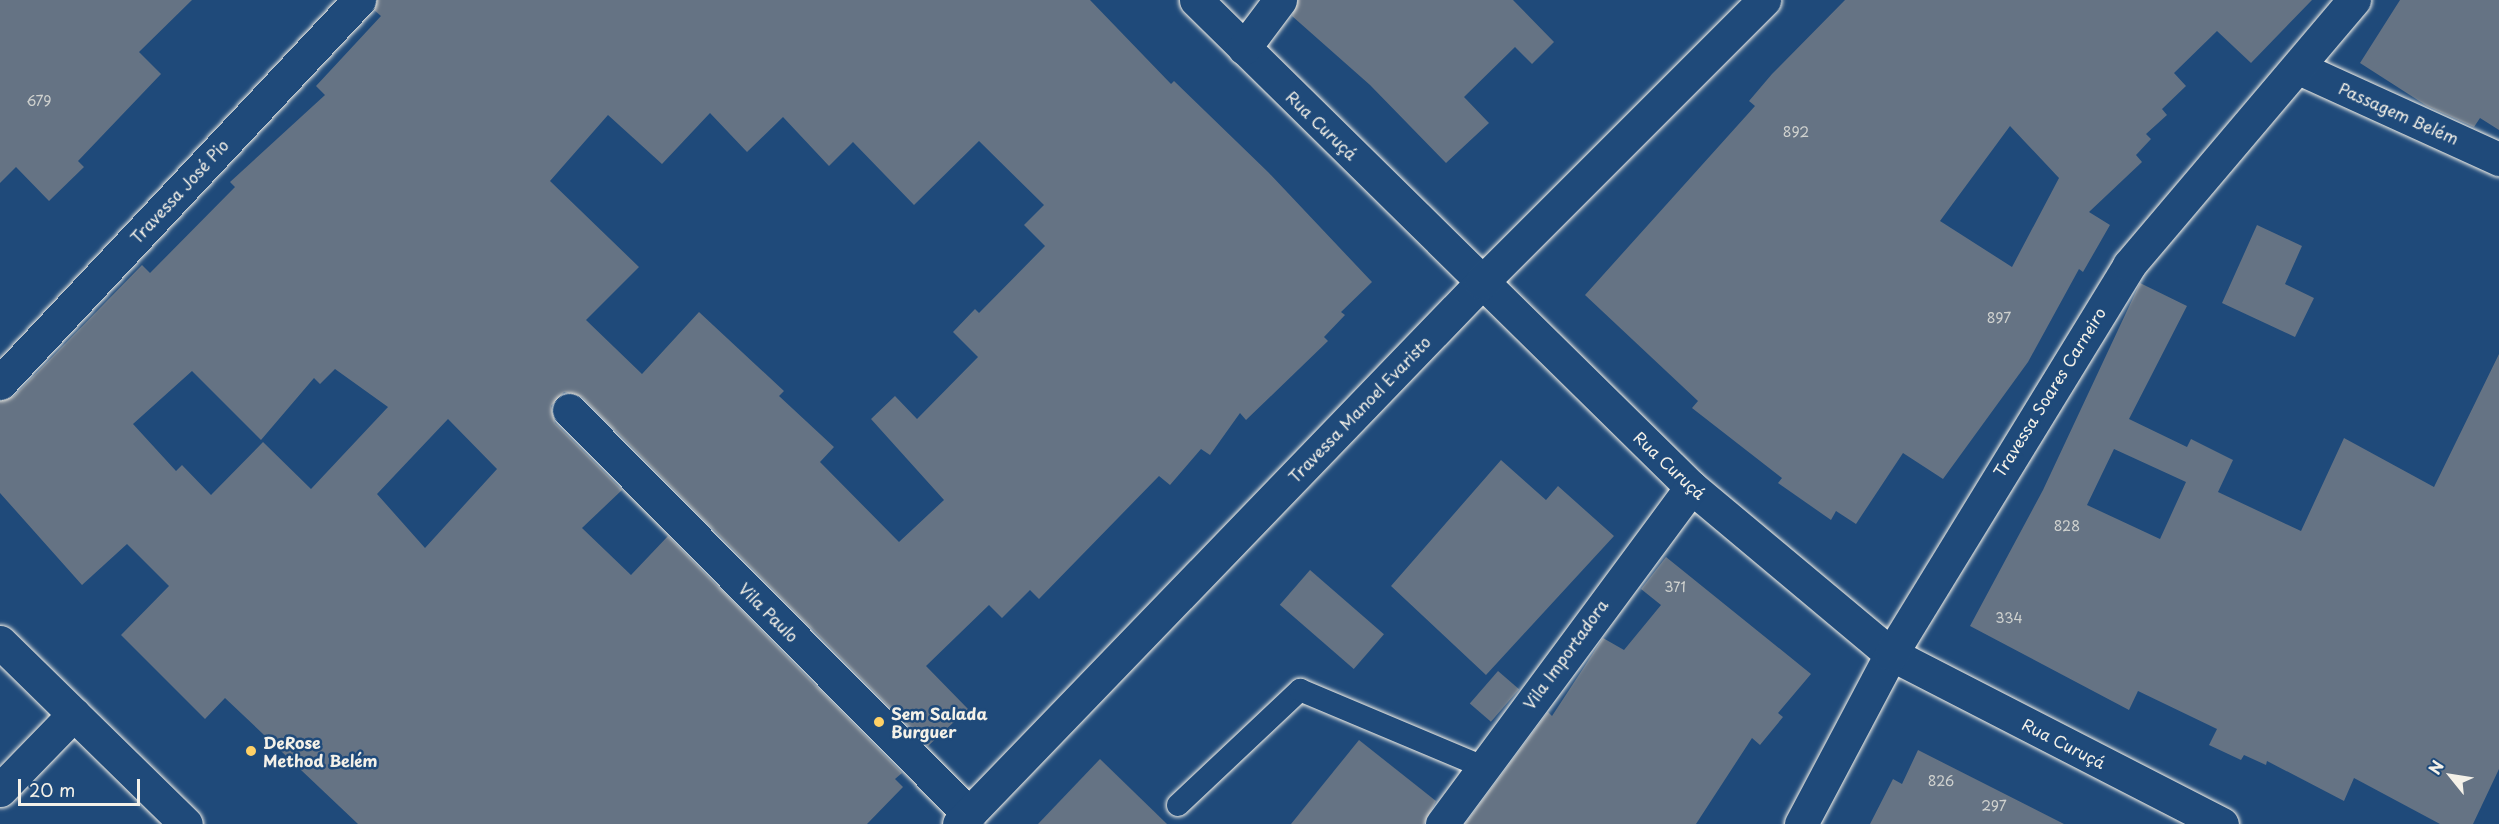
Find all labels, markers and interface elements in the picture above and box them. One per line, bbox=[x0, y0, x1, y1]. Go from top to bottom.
street label: Passagem Belém bbox=[2336, 78, 2462, 148]
street label: Rua Curuçá bbox=[1282, 86, 1362, 164]
house number: 679 bbox=[26, 93, 52, 109]
house number: 892 bbox=[1783, 124, 1809, 140]
street label: Travessa José Pio bbox=[126, 135, 232, 247]
street label: Travessa Soares Carneiro bbox=[1989, 303, 2109, 481]
house number: 897 bbox=[1987, 310, 2011, 326]
street label: Travessa Manoel Evaristo bbox=[1284, 332, 1434, 486]
street label: Rua Curuçá bbox=[1630, 427, 1710, 503]
house number: 828 bbox=[2054, 518, 2080, 534]
street label: Vila Paulo bbox=[736, 579, 802, 645]
house number: 371 bbox=[1664, 579, 1686, 595]
street label: Vila Importadora bbox=[1519, 595, 1611, 713]
house number: 334 bbox=[1995, 610, 2023, 626]
place label: Sem Salada Burguer bbox=[891, 703, 987, 741]
street label: Rua Curuçá bbox=[2019, 714, 2109, 772]
marker: Sem Salada Burguer bbox=[872, 715, 886, 729]
place label: DeRose Method Belém bbox=[263, 732, 378, 770]
marker: DeRose Method Belém bbox=[244, 744, 258, 758]
north arrow bbox=[2421, 746, 2481, 806]
text: N bbox=[2422, 756, 2449, 778]
scale bar bbox=[21, 767, 142, 805]
house number: 826 bbox=[1928, 773, 1954, 789]
text: 20 m bbox=[29, 776, 75, 803]
house number: 297 bbox=[1981, 798, 2007, 814]

